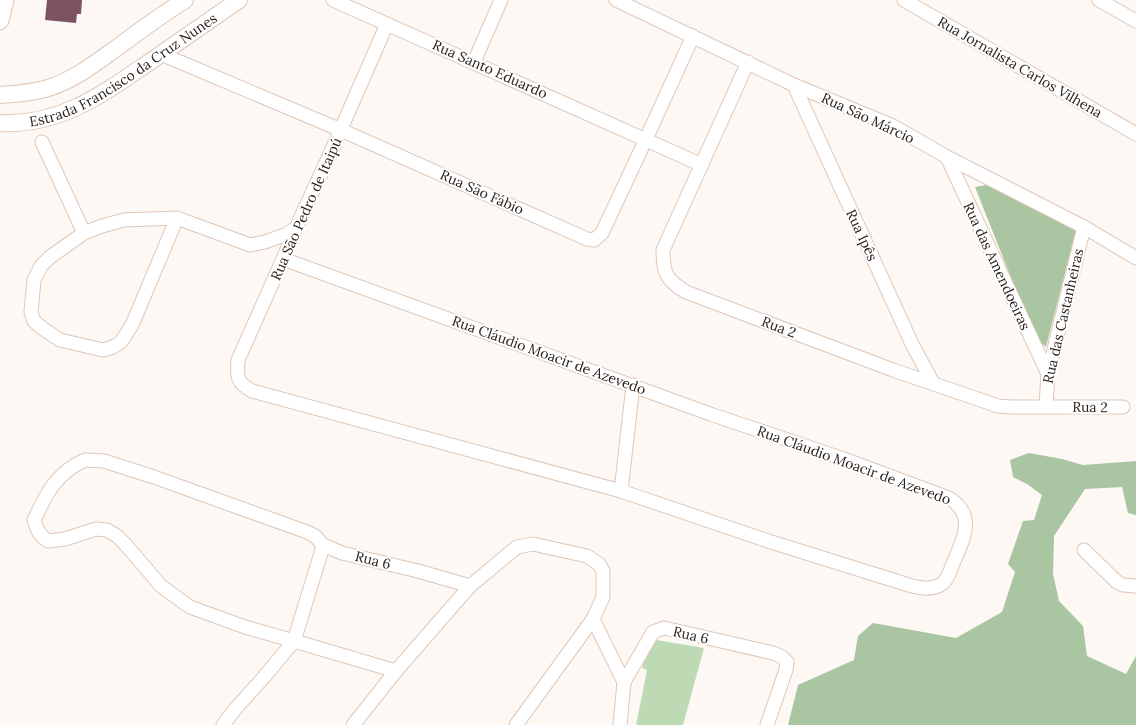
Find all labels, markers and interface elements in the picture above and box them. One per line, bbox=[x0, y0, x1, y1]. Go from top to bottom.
street label: Estrada Francisco da Cruz Nunes bbox=[28, 9, 220, 131]
street label: Rua Jornalista Carlos Vilhena bbox=[934, 12, 1106, 122]
street label: Rua Santo Eduardo bbox=[430, 36, 550, 102]
street label: Rua São Márcio bbox=[819, 89, 917, 147]
street label: Rua São Pedro de Itaipú bbox=[266, 135, 346, 283]
street label: Rua São Fábio bbox=[437, 166, 527, 218]
street label: Rua das Amendoeiras bbox=[959, 199, 1035, 333]
street label: Rua Ipês bbox=[842, 206, 882, 264]
street label: Rua das Castanheiras bbox=[1039, 247, 1087, 385]
street label: Rua Cláudio Moacir de Azevedo bbox=[450, 311, 648, 399]
street label: Rua 2 bbox=[759, 312, 799, 342]
street label: Rua 2 bbox=[1072, 398, 1108, 416]
street label: Rua Cláudio Moacir de Azevedo bbox=[755, 421, 953, 509]
street label: Rua 6 bbox=[353, 547, 393, 573]
street label: Rua 6 bbox=[671, 622, 711, 648]

